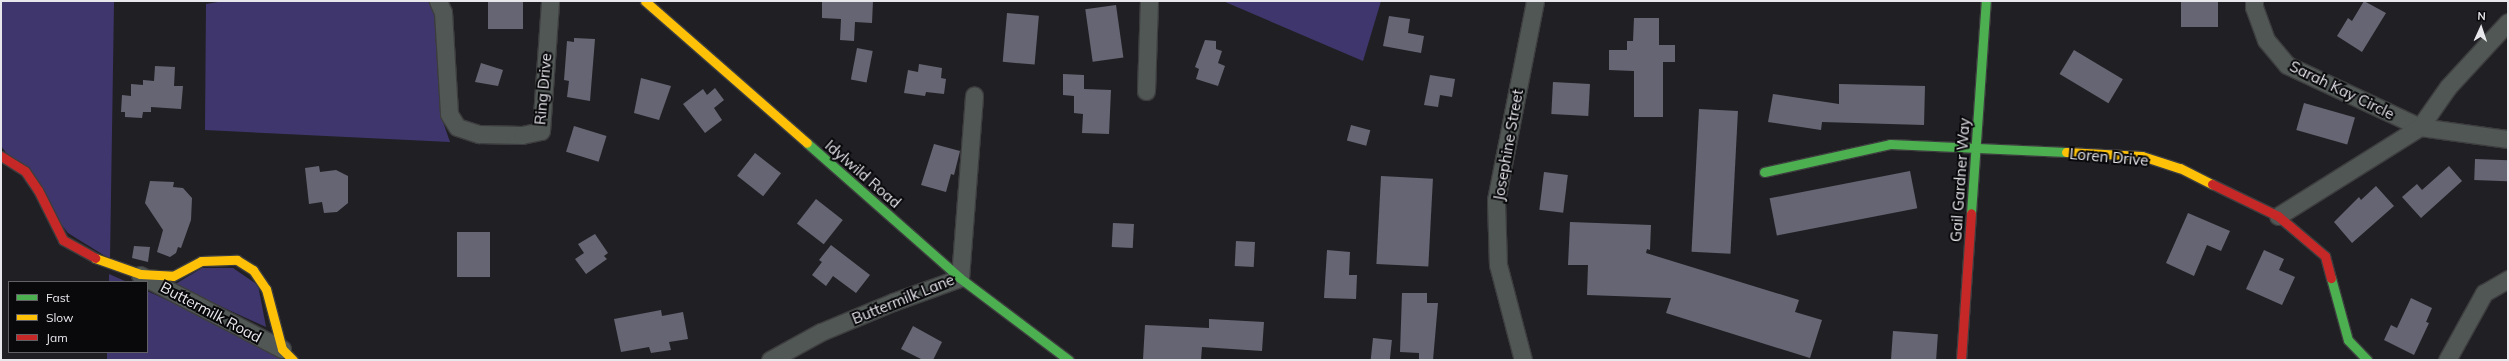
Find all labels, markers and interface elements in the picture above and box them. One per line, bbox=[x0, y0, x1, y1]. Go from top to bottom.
north arrow bbox=[2461, 8, 2501, 48]
text: N bbox=[2477, 9, 2486, 23]
street label: Ring Drive bbox=[531, 52, 555, 126]
street label: Sarah Kay Circle bbox=[2287, 57, 2397, 123]
street label: Josephine Street bbox=[1489, 88, 1527, 202]
street label: Gail Gardner Way bbox=[1947, 117, 1973, 243]
street label: Idylwild Road bbox=[822, 136, 904, 212]
street label: Loren Drive bbox=[2069, 145, 2149, 169]
street label: Buttermilk Lane bbox=[849, 270, 957, 328]
street label: Buttermilk Road bbox=[158, 278, 264, 346]
legend bbox=[8, 281, 148, 353]
text: Fast bbox=[46, 290, 70, 305]
text: Slow bbox=[46, 310, 74, 325]
text: Jam bbox=[46, 330, 68, 345]

